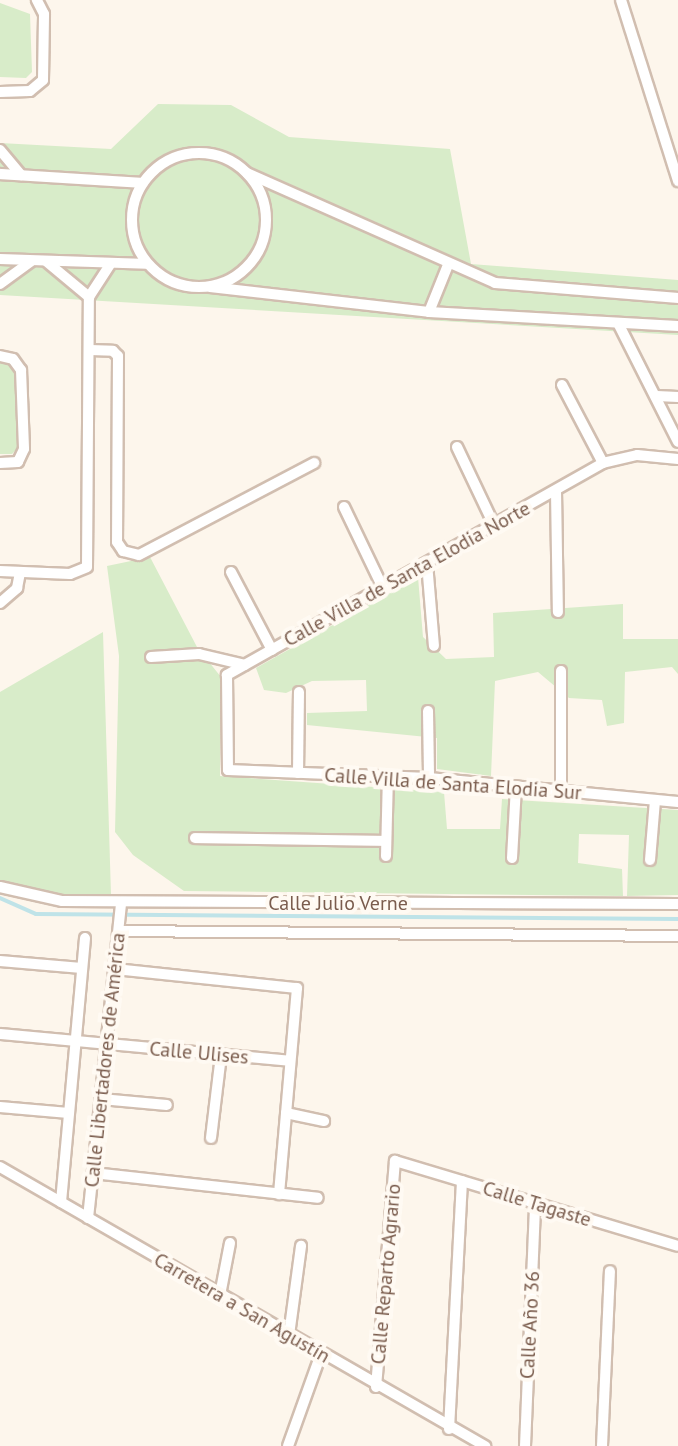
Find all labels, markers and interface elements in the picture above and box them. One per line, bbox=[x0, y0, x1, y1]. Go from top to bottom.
street label: Calle Villa de Santa Elodia Norte bbox=[279, 496, 535, 652]
street label: Calle Villa de Santa Elodia Sur bbox=[323, 763, 583, 805]
street label: Calle Julio Verne bbox=[268, 891, 408, 915]
street label: Calle Libertadores de América bbox=[80, 931, 130, 1189]
street label: Calle Ulises bbox=[148, 1037, 250, 1069]
street label: Calle Tagaste bbox=[480, 1176, 594, 1232]
street label: Calle Reparto Agrario bbox=[366, 1182, 406, 1366]
street label: Carretera a San Agustín bbox=[149, 1248, 335, 1368]
street label: Calle Año 36 bbox=[515, 1270, 545, 1380]

